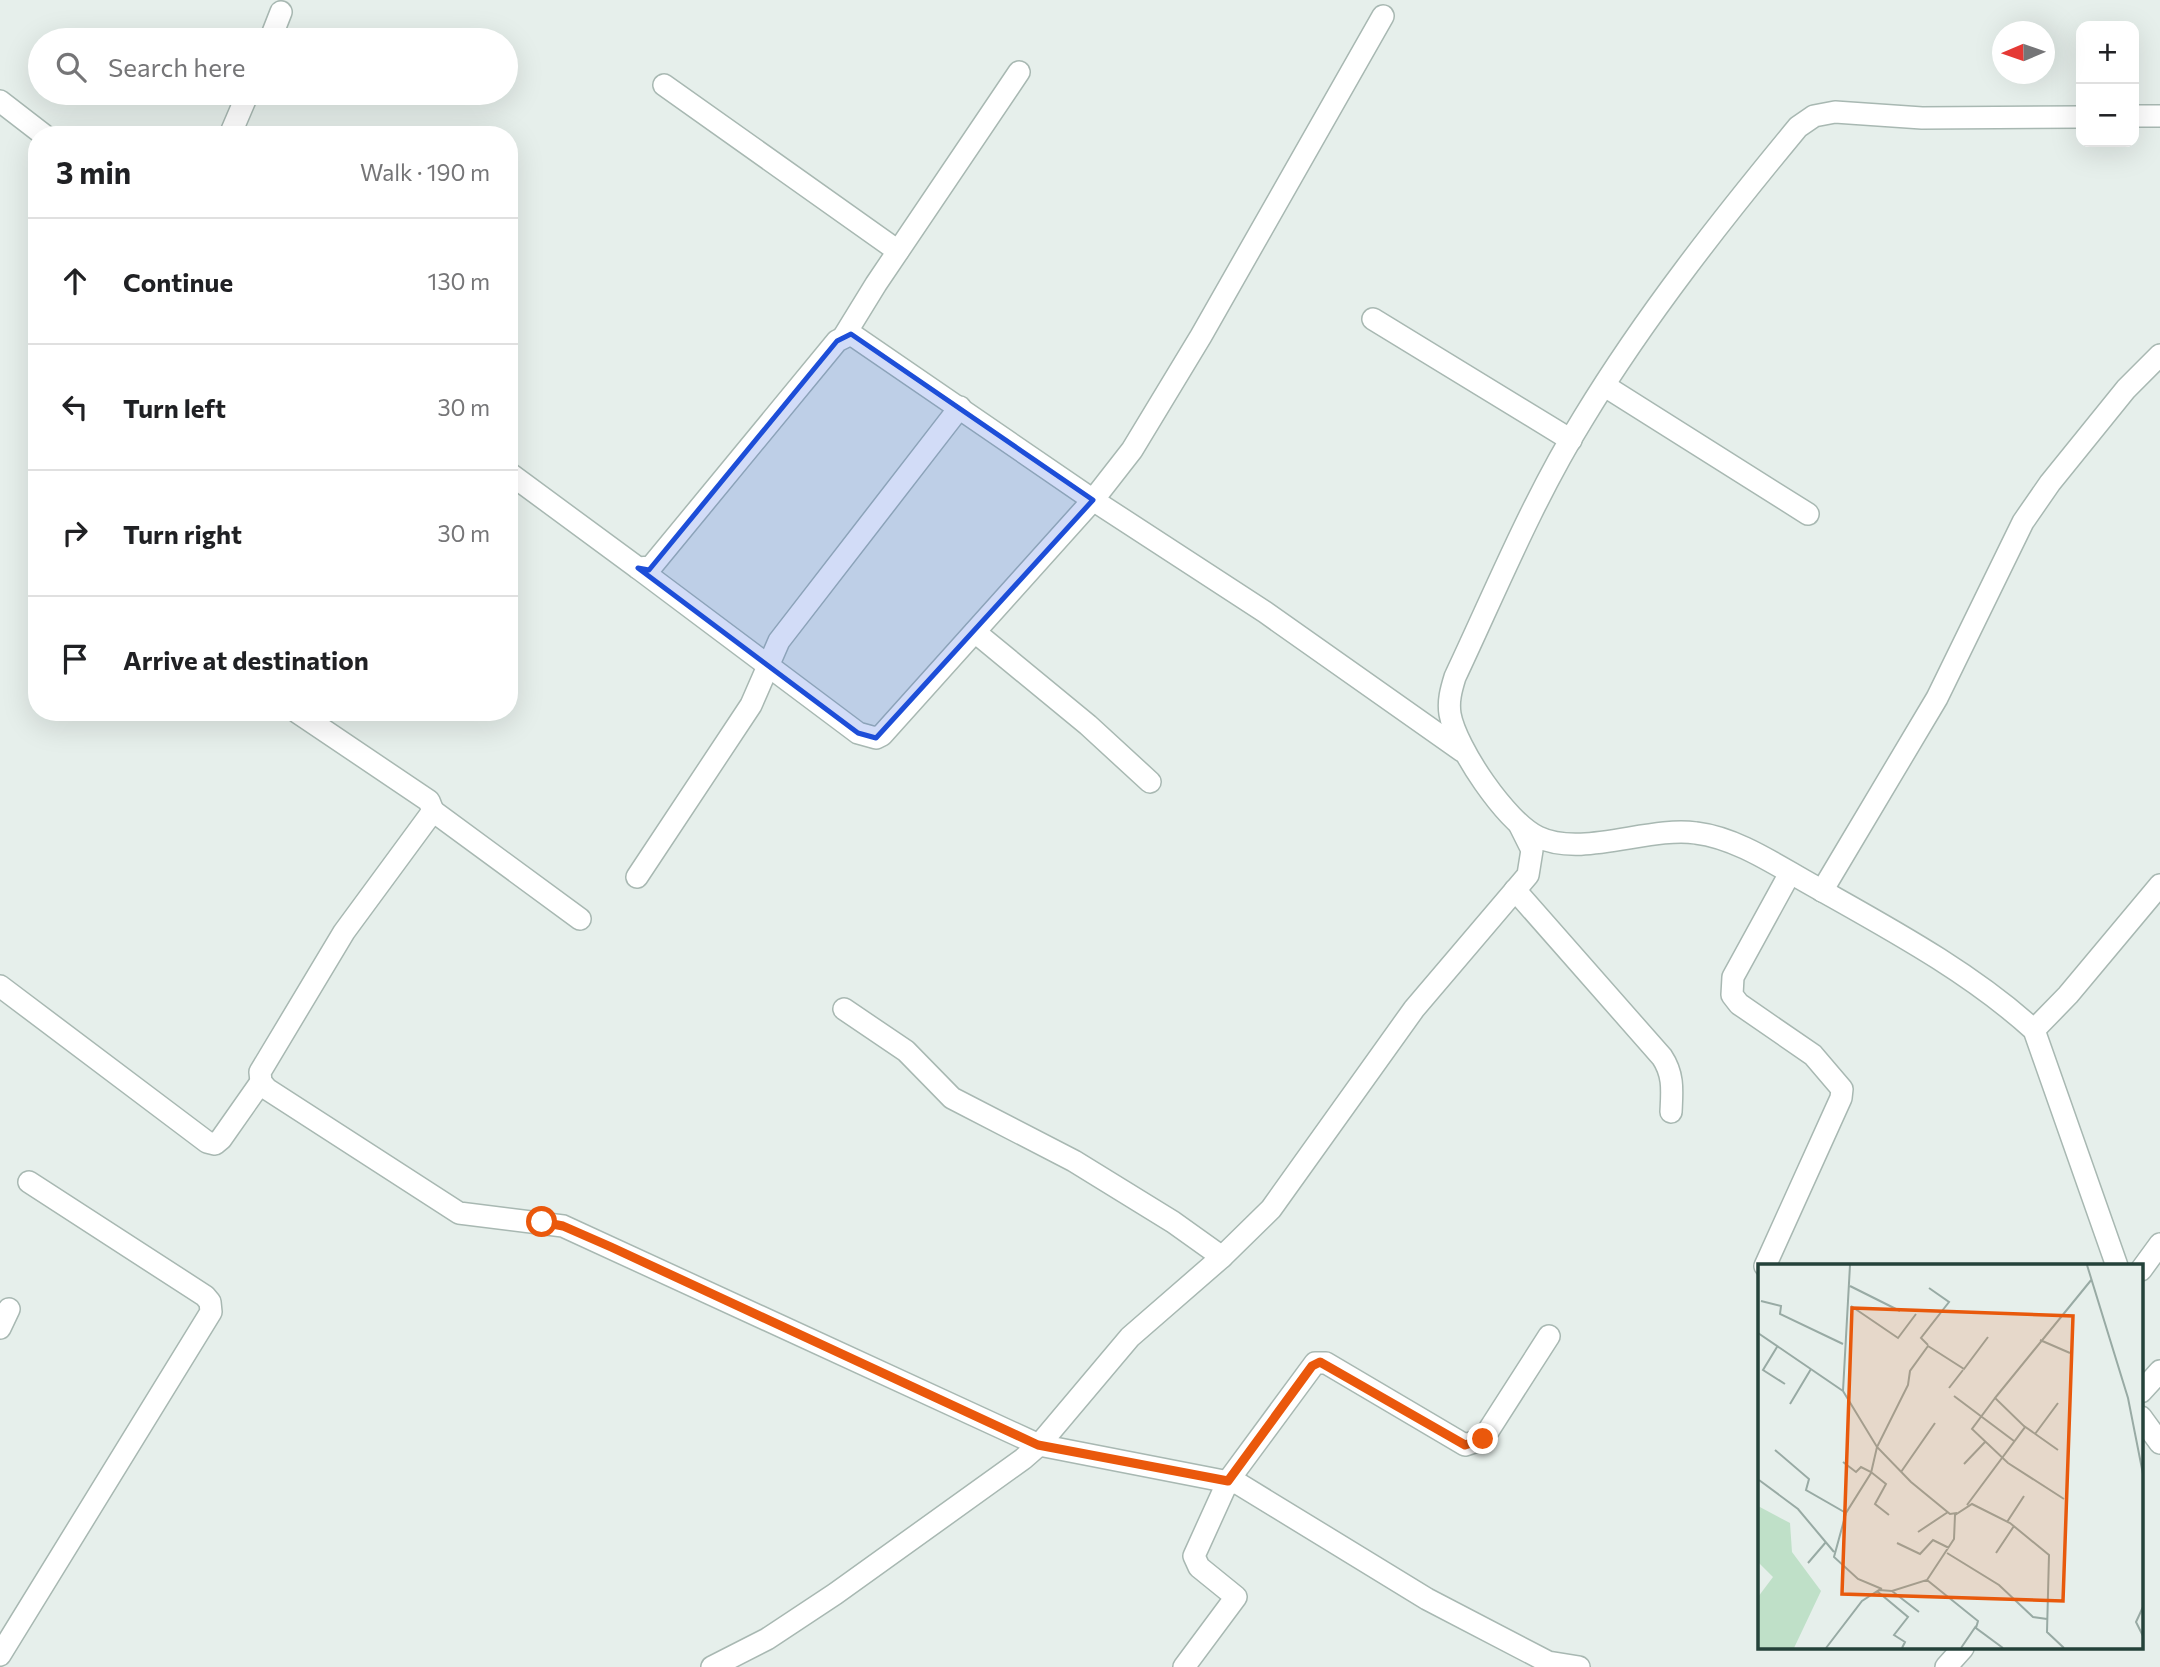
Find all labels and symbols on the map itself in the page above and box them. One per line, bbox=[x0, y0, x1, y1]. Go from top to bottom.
north arrow bbox=[1992, 21, 2055, 84]
route start bbox=[526, 1206, 557, 1237]
inset map bbox=[1758, 1264, 2142, 1650]
route end bbox=[1467, 1423, 1498, 1454]

